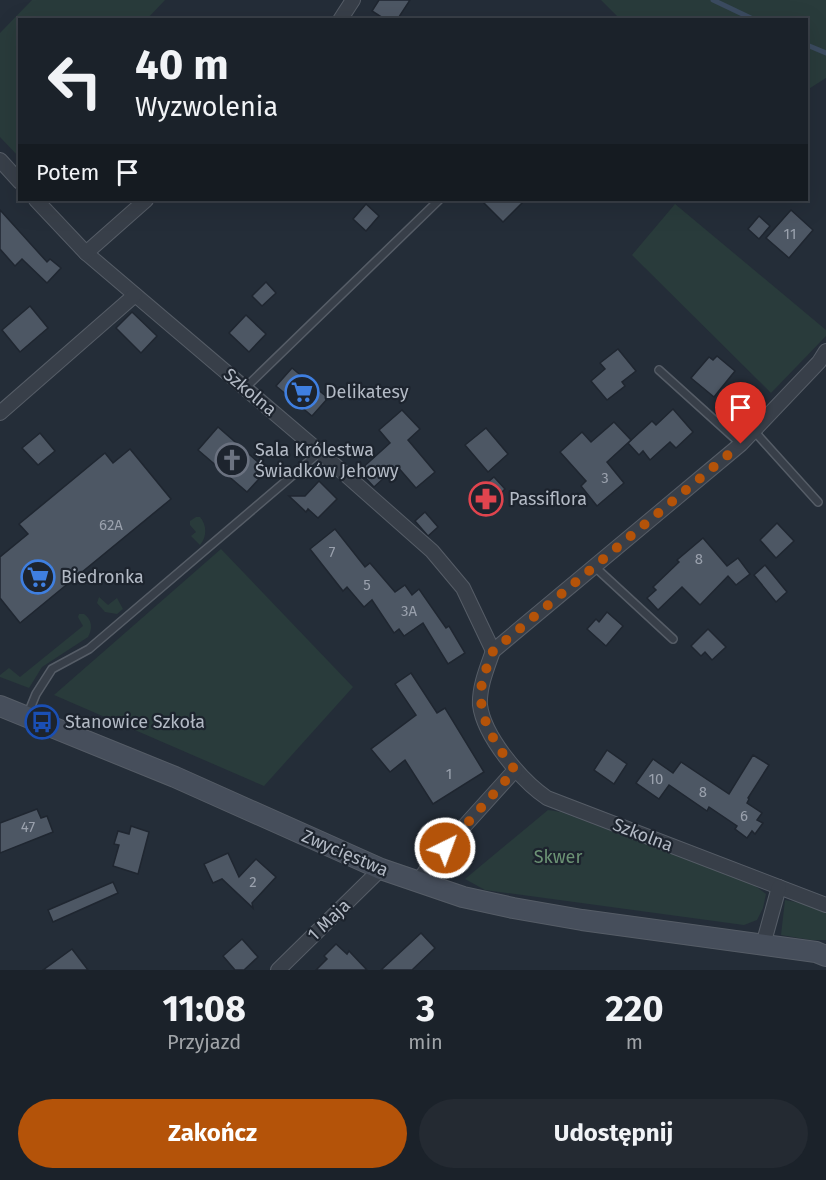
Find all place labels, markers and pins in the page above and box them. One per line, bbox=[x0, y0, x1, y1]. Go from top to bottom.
supermarket icon: Delikatesy bbox=[284, 374, 320, 410]
place label: Delikatesy bbox=[325, 381, 409, 403]
pin bbox=[715, 382, 766, 444]
place label: Sala Królestwa Świadków Jehowy bbox=[255, 439, 399, 482]
church icon: Sala Królestwa Świadków Jehowy bbox=[214, 442, 250, 478]
pharmacy icon: Passiflora bbox=[468, 481, 504, 517]
place label: Passiflora bbox=[509, 488, 587, 510]
supermarket icon: Biedronka bbox=[20, 559, 56, 595]
place label: Biedronka bbox=[61, 566, 144, 588]
bus stop icon: Stanowice Szkoła bbox=[24, 704, 60, 740]
place label: Stanowice Szkoła bbox=[65, 711, 205, 733]

